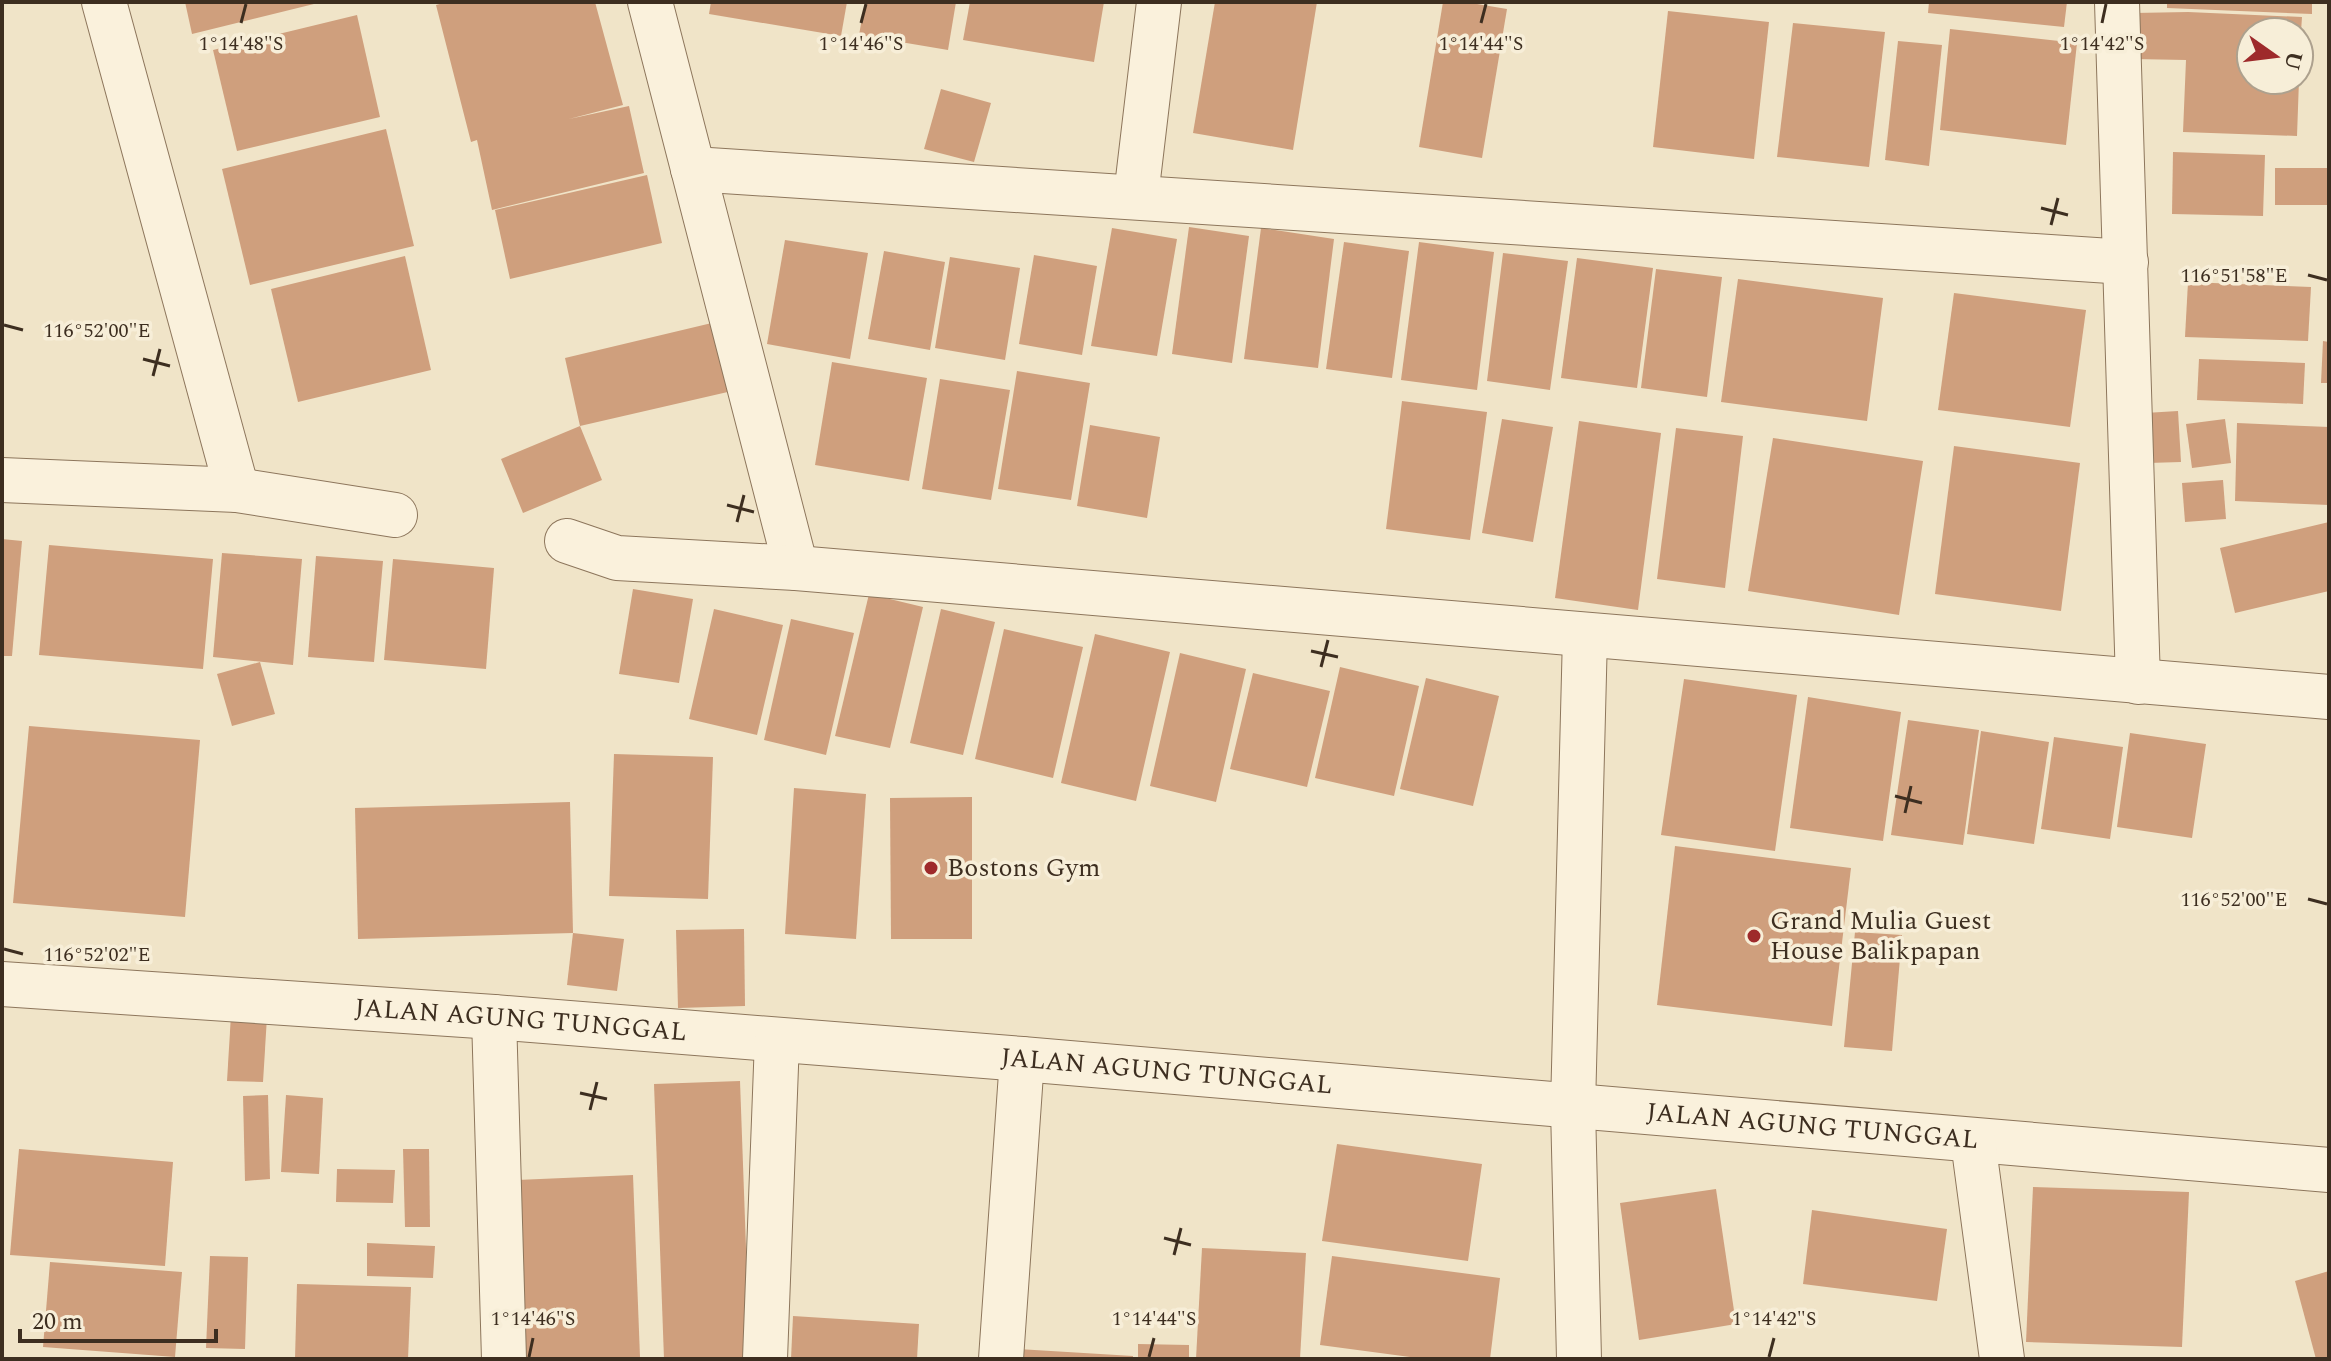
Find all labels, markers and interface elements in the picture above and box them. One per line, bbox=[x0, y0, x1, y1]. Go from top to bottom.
north arrow bbox=[2235, 16, 2315, 96]
text: 1°14'48"S bbox=[199, 29, 283, 59]
text: 1°14'46"S bbox=[819, 29, 903, 59]
text: 1°14'44"S bbox=[1439, 29, 1523, 59]
text: 1°14'42"S bbox=[2060, 29, 2144, 59]
text: U bbox=[2275, 48, 2311, 73]
text: 116°51'58"E bbox=[2180, 261, 2288, 291]
text: 116°52'00"E bbox=[43, 316, 151, 346]
place label: Bostons Gym bbox=[947, 848, 1100, 888]
marker: Bostons Gym bbox=[922, 859, 940, 877]
text: 116°52'00"E bbox=[2180, 885, 2288, 915]
place label: Grand Mulia Guest House Balikpapan bbox=[1770, 901, 1991, 971]
marker: Grand Mulia Guest House Balikpapan bbox=[1745, 927, 1763, 945]
text: 116°52'02"E bbox=[43, 940, 151, 970]
street label: JALAN AGUNG TUNGGAL bbox=[353, 988, 688, 1052]
street label: JALAN AGUNG TUNGGAL bbox=[999, 1037, 1334, 1105]
street label: JALAN AGUNG TUNGGAL bbox=[1645, 1092, 1980, 1160]
scale bar bbox=[20, 1293, 216, 1343]
text: 20 m bbox=[32, 1304, 83, 1340]
text: 1°14'46"S bbox=[491, 1304, 575, 1334]
text: 1°14'44"S bbox=[1112, 1304, 1196, 1334]
text: 1°14'42"S bbox=[1732, 1304, 1816, 1334]

